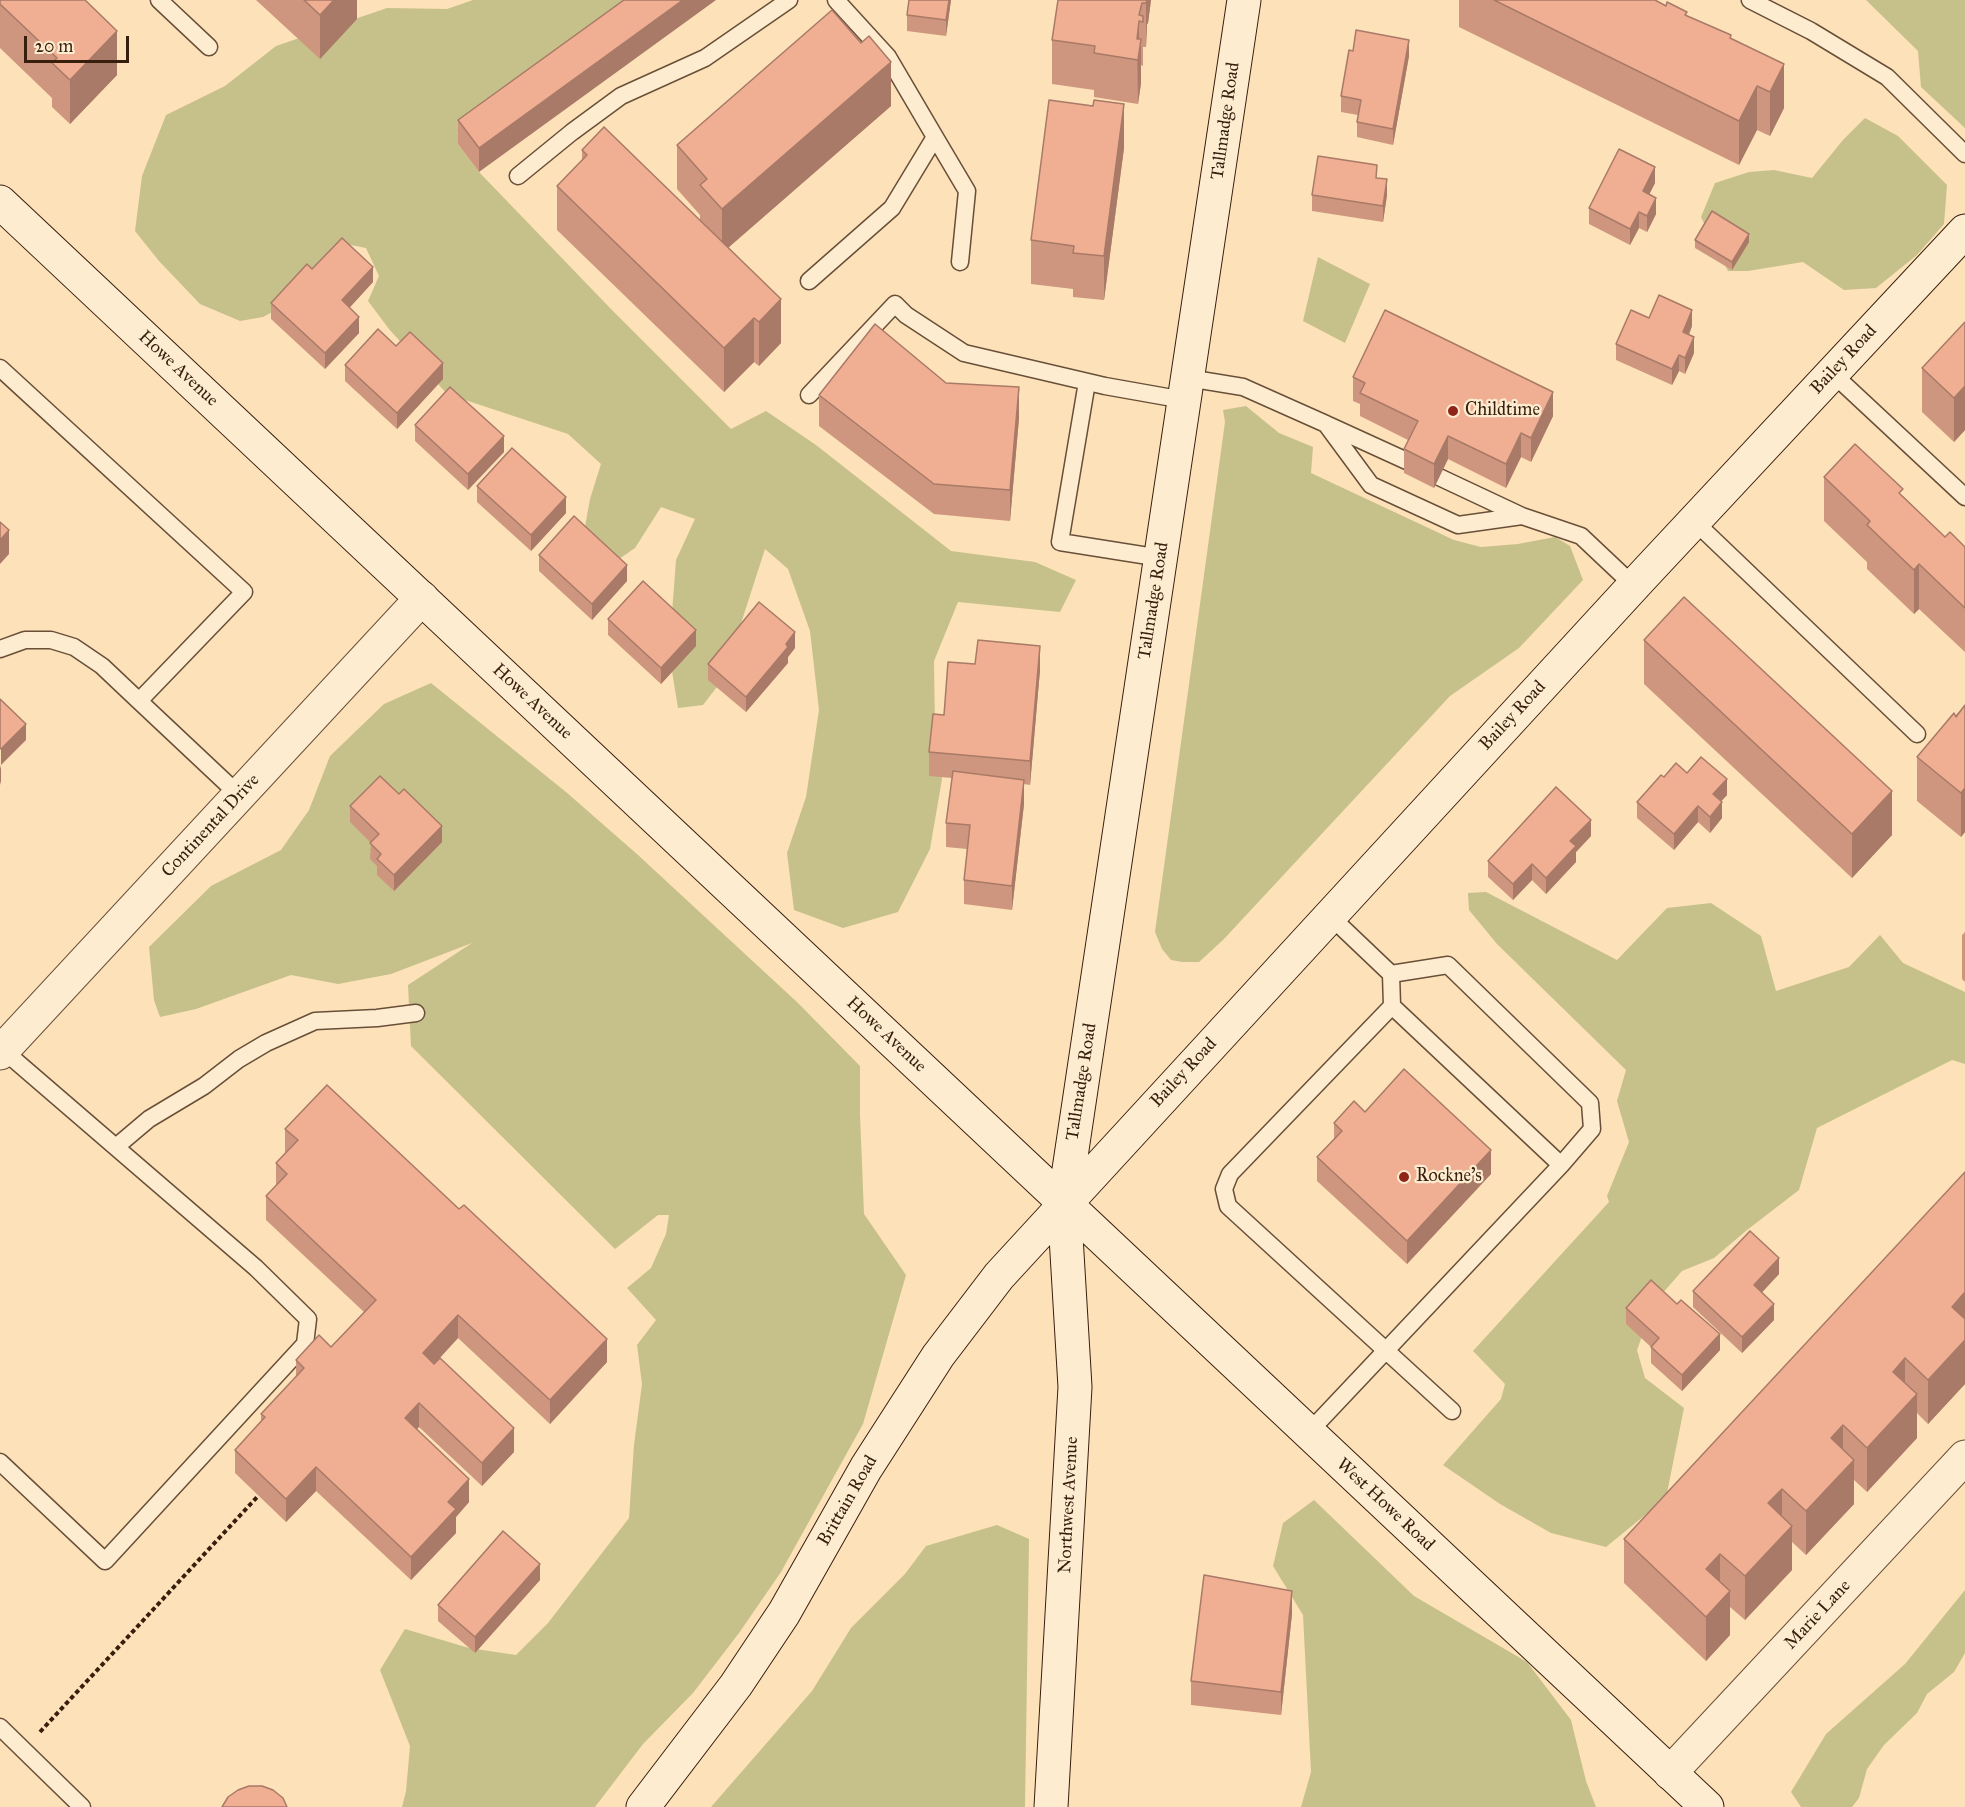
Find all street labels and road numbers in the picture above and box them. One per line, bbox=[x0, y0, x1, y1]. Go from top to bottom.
street label: Tallmadge Road bbox=[1207, 61, 1245, 181]
street label: Bailey Road bbox=[1806, 321, 1882, 399]
street label: Howe Avenue bbox=[134, 326, 222, 412]
street label: Tallmadge Road bbox=[1134, 541, 1174, 661]
street label: Howe Avenue bbox=[488, 659, 576, 745]
street label: Bailey Road bbox=[1475, 677, 1551, 755]
street label: Continental Drive bbox=[158, 770, 264, 882]
street label: Howe Avenue bbox=[842, 992, 930, 1078]
street label: Tallmadge Road bbox=[1062, 1022, 1102, 1142]
street label: Bailey Road bbox=[1146, 1034, 1222, 1112]
street label: Northwest Avenue bbox=[1055, 1436, 1083, 1574]
street label: Brittain Road bbox=[813, 1452, 883, 1550]
street label: West Howe Road bbox=[1331, 1454, 1439, 1556]
street label: Marie Lane bbox=[1780, 1576, 1856, 1654]

